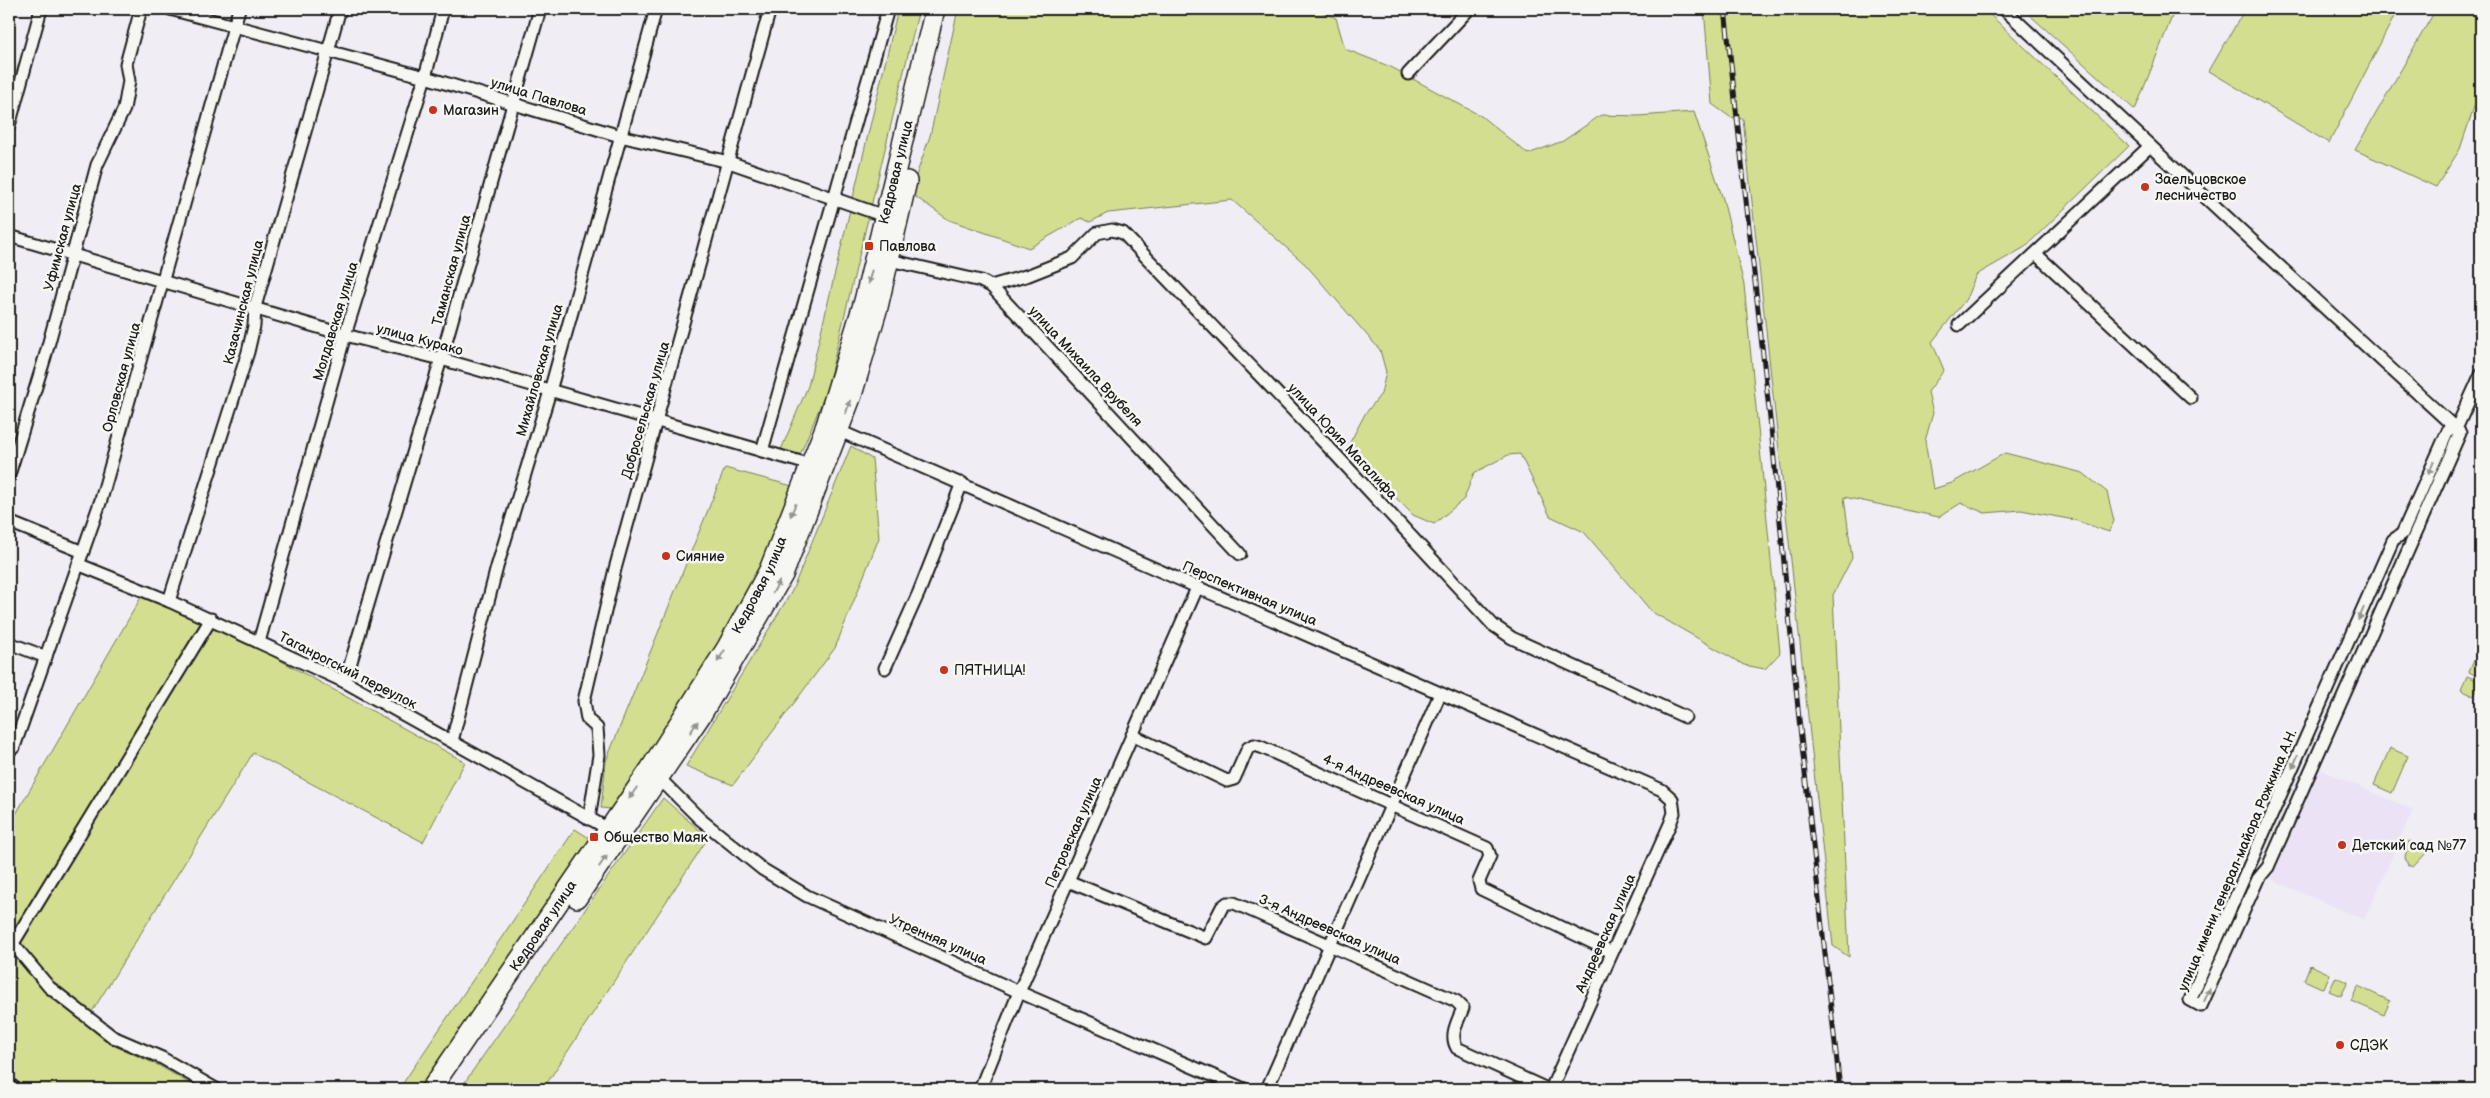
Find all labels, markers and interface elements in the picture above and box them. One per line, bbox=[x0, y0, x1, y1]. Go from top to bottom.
street label: улица Павлова bbox=[489, 74, 590, 119]
place label: Магазин bbox=[443, 102, 499, 119]
marker: Магазин bbox=[427, 104, 439, 116]
street label: Кедровая улица bbox=[875, 118, 917, 226]
place label: Заельцовское лесничество bbox=[2155, 171, 2246, 204]
street label: Уфимская улица bbox=[40, 181, 85, 293]
marker: Заельцовское лесничество bbox=[2139, 181, 2151, 193]
street label: Таманская улица bbox=[428, 212, 475, 328]
street label: Казачинская улица bbox=[220, 237, 267, 366]
place label: Павлова bbox=[879, 238, 937, 255]
marker: Павлова bbox=[863, 240, 875, 252]
street label: Молдавская улица bbox=[309, 259, 362, 383]
one-way arrow bbox=[866, 270, 874, 285]
street label: Михайловская улица bbox=[512, 301, 567, 438]
street label: улица Михаила Врубеля bbox=[1025, 302, 1146, 430]
street label: Орловская улица bbox=[99, 320, 145, 434]
street label: улица Курако bbox=[375, 320, 465, 359]
street label: Добросельская улица bbox=[618, 339, 673, 481]
street label: улица Юрия Магалифа bbox=[1284, 380, 1401, 503]
one-way arrow bbox=[844, 399, 852, 414]
one-way arrow bbox=[2427, 461, 2435, 475]
one-way arrow bbox=[788, 503, 796, 517]
street label: Кедровая улица bbox=[728, 533, 791, 637]
place label: Сияние bbox=[676, 548, 725, 565]
marker: Сияние bbox=[660, 550, 672, 562]
street label: Перспективная улица bbox=[1180, 557, 1320, 630]
one-way arrow bbox=[772, 580, 781, 593]
one-way arrow bbox=[2357, 607, 2365, 621]
street label: Таганрогский переулок bbox=[276, 628, 420, 713]
one-way arrow bbox=[716, 649, 726, 662]
place label: ПЯТНИЦА! bbox=[954, 662, 1025, 679]
marker: ПЯТНИЦА! bbox=[938, 664, 950, 676]
one-way arrow bbox=[689, 720, 699, 733]
street label: улица имени генерал-майора Рожкина А.Н. bbox=[2174, 726, 2301, 994]
street label: 4-я Андреевская улица bbox=[1320, 750, 1468, 829]
one-way arrow bbox=[2291, 755, 2299, 769]
street label: Петровская улица bbox=[1041, 773, 1106, 890]
one-way arrow bbox=[629, 786, 638, 799]
place label: Общество Маяк bbox=[604, 829, 709, 846]
marker: Общество Маяк bbox=[588, 831, 600, 843]
place label: Детский сад №77 bbox=[2352, 837, 2466, 854]
marker: Детский сад №77 bbox=[2336, 839, 2348, 851]
one-way arrow bbox=[598, 854, 608, 868]
street label: Андреевская улица bbox=[1571, 870, 1640, 996]
street label: Кедровая улица bbox=[506, 877, 581, 975]
street label: 3-я Андреевская улица bbox=[1256, 890, 1404, 969]
street label: Утренняя улица bbox=[886, 910, 990, 969]
one-way arrow bbox=[2204, 988, 2212, 1002]
place label: СДЭК bbox=[2350, 1037, 2389, 1054]
marker: СДЭК bbox=[2334, 1039, 2346, 1051]

